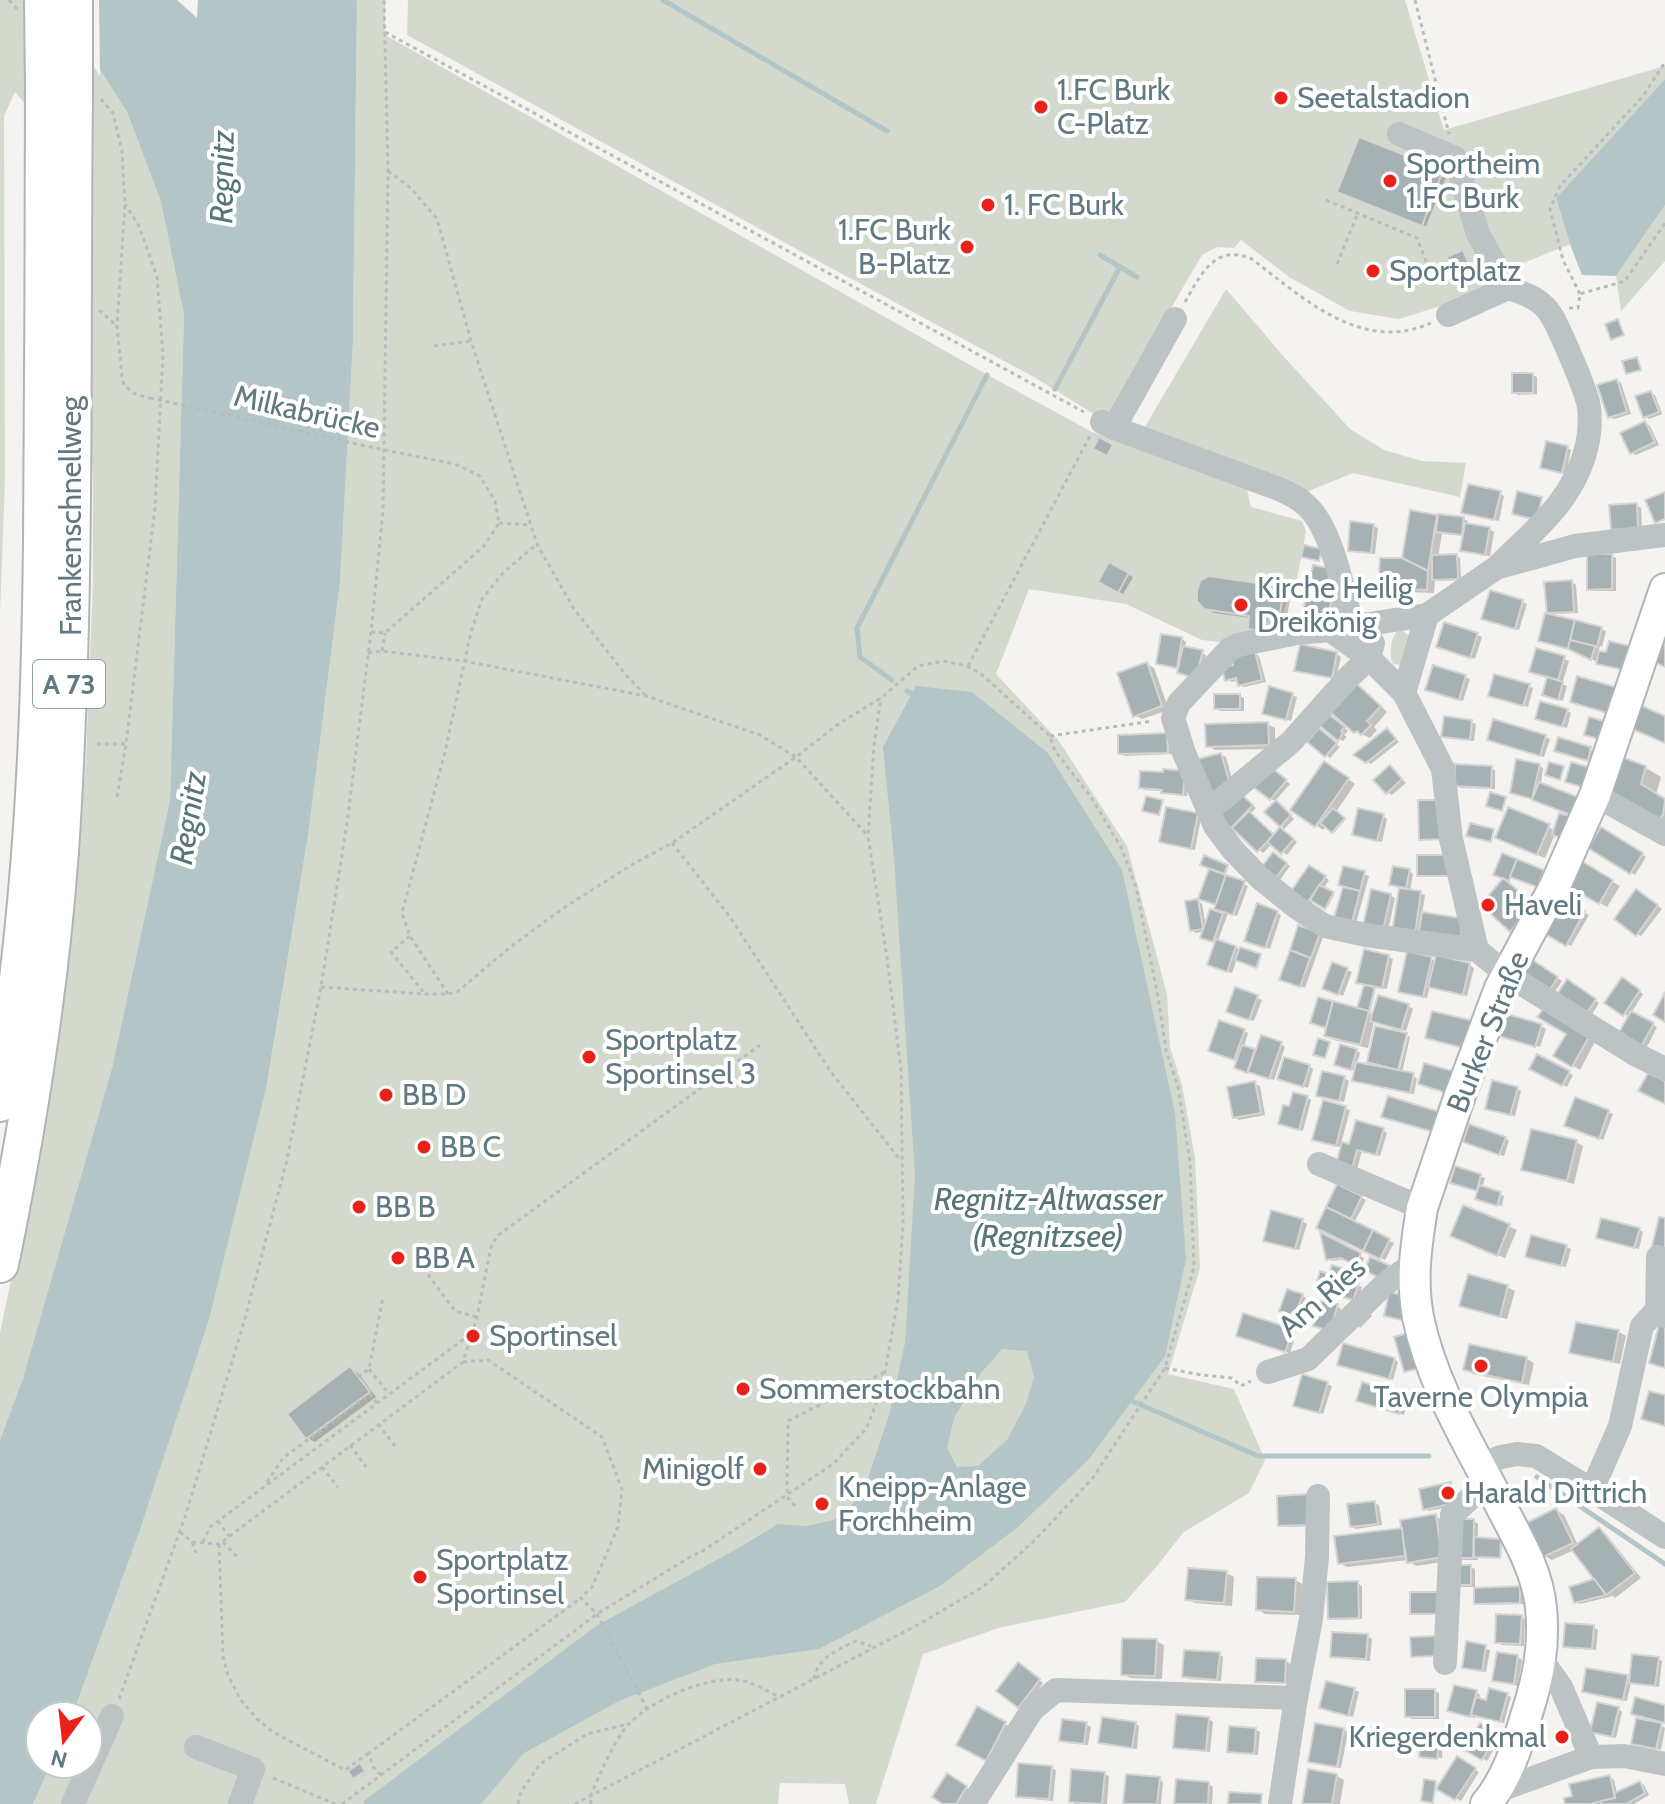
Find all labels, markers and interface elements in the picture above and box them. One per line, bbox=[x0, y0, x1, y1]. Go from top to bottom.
place label: 1.FC Burk C-Platz bbox=[1057, 71, 1171, 142]
place label: Seetalstadion bbox=[1297, 79, 1470, 116]
marker: Seetalstadion bbox=[1272, 89, 1290, 107]
marker: 1.FC Burk C-Platz bbox=[1032, 98, 1050, 116]
water label: Regnitz bbox=[201, 129, 242, 224]
place label: Sportheim 1.FC Burk bbox=[1406, 145, 1540, 216]
marker: Sportheim 1.FC Burk bbox=[1381, 172, 1399, 190]
place label: 1. FC Burk bbox=[1004, 186, 1124, 223]
marker: 1. FC Burk bbox=[979, 196, 997, 214]
place label: 1.FC Burk B-Platz bbox=[838, 211, 952, 282]
marker: 1.FC Burk B-Platz bbox=[958, 238, 976, 256]
place label: Sportplatz bbox=[1389, 252, 1521, 289]
marker: Sportplatz bbox=[1364, 262, 1382, 280]
street label: Milkabrücke bbox=[230, 377, 384, 446]
street label: Frankenschnellweg bbox=[52, 395, 89, 636]
place label: Kirche Heilig Dreikönig bbox=[1257, 569, 1414, 640]
marker: Kirche Heilig Dreikönig bbox=[1232, 596, 1250, 614]
road number: A 73 bbox=[33, 660, 105, 708]
water label: Regnitz bbox=[161, 767, 214, 867]
place label: Haveli bbox=[1504, 886, 1582, 923]
marker: Haveli bbox=[1479, 896, 1497, 914]
street label: Burker Straße bbox=[1438, 946, 1537, 1118]
place label: Sportplatz Sportinsel 3 bbox=[605, 1021, 756, 1092]
marker: Sportplatz Sportinsel 3 bbox=[580, 1048, 598, 1066]
place label: BB D bbox=[402, 1076, 466, 1113]
marker: BB D bbox=[377, 1086, 395, 1104]
place label: BB C bbox=[440, 1128, 501, 1165]
marker: BB C bbox=[415, 1138, 433, 1156]
water label: Regnitz-Altwasser (Regnitzsee) bbox=[934, 1179, 1164, 1255]
place label: BB B bbox=[375, 1188, 436, 1225]
marker: BB B bbox=[350, 1198, 368, 1216]
place label: BB A bbox=[414, 1239, 476, 1276]
marker: BB A bbox=[389, 1249, 407, 1267]
street label: Am Ries bbox=[1270, 1249, 1373, 1345]
place label: Sportinsel bbox=[489, 1317, 617, 1354]
marker: Sportinsel bbox=[464, 1327, 482, 1345]
marker: Taverne Olympia bbox=[1472, 1357, 1490, 1375]
place label: Sommerstockbahn bbox=[759, 1370, 1001, 1407]
place label: Taverne Olympia bbox=[1374, 1378, 1589, 1415]
marker: Sommerstockbahn bbox=[734, 1380, 752, 1398]
place label: Minigolf bbox=[642, 1450, 744, 1487]
marker: Minigolf bbox=[751, 1460, 769, 1478]
place label: Kneipp-Anlage Forchheim bbox=[838, 1468, 1027, 1539]
place label: Harald Dittrich bbox=[1464, 1474, 1647, 1511]
marker: Harald Dittrich bbox=[1439, 1484, 1457, 1502]
marker: Kneipp-Anlage Forchheim bbox=[813, 1495, 831, 1513]
place label: Sportplatz Sportinsel bbox=[436, 1541, 568, 1612]
marker: Sportplatz Sportinsel bbox=[411, 1568, 429, 1586]
north arrow bbox=[24, 1700, 104, 1780]
place label: Kriegerdenkmal bbox=[1348, 1718, 1546, 1755]
marker: Kriegerdenkmal bbox=[1553, 1728, 1571, 1746]
text: N bbox=[48, 1744, 70, 1774]

